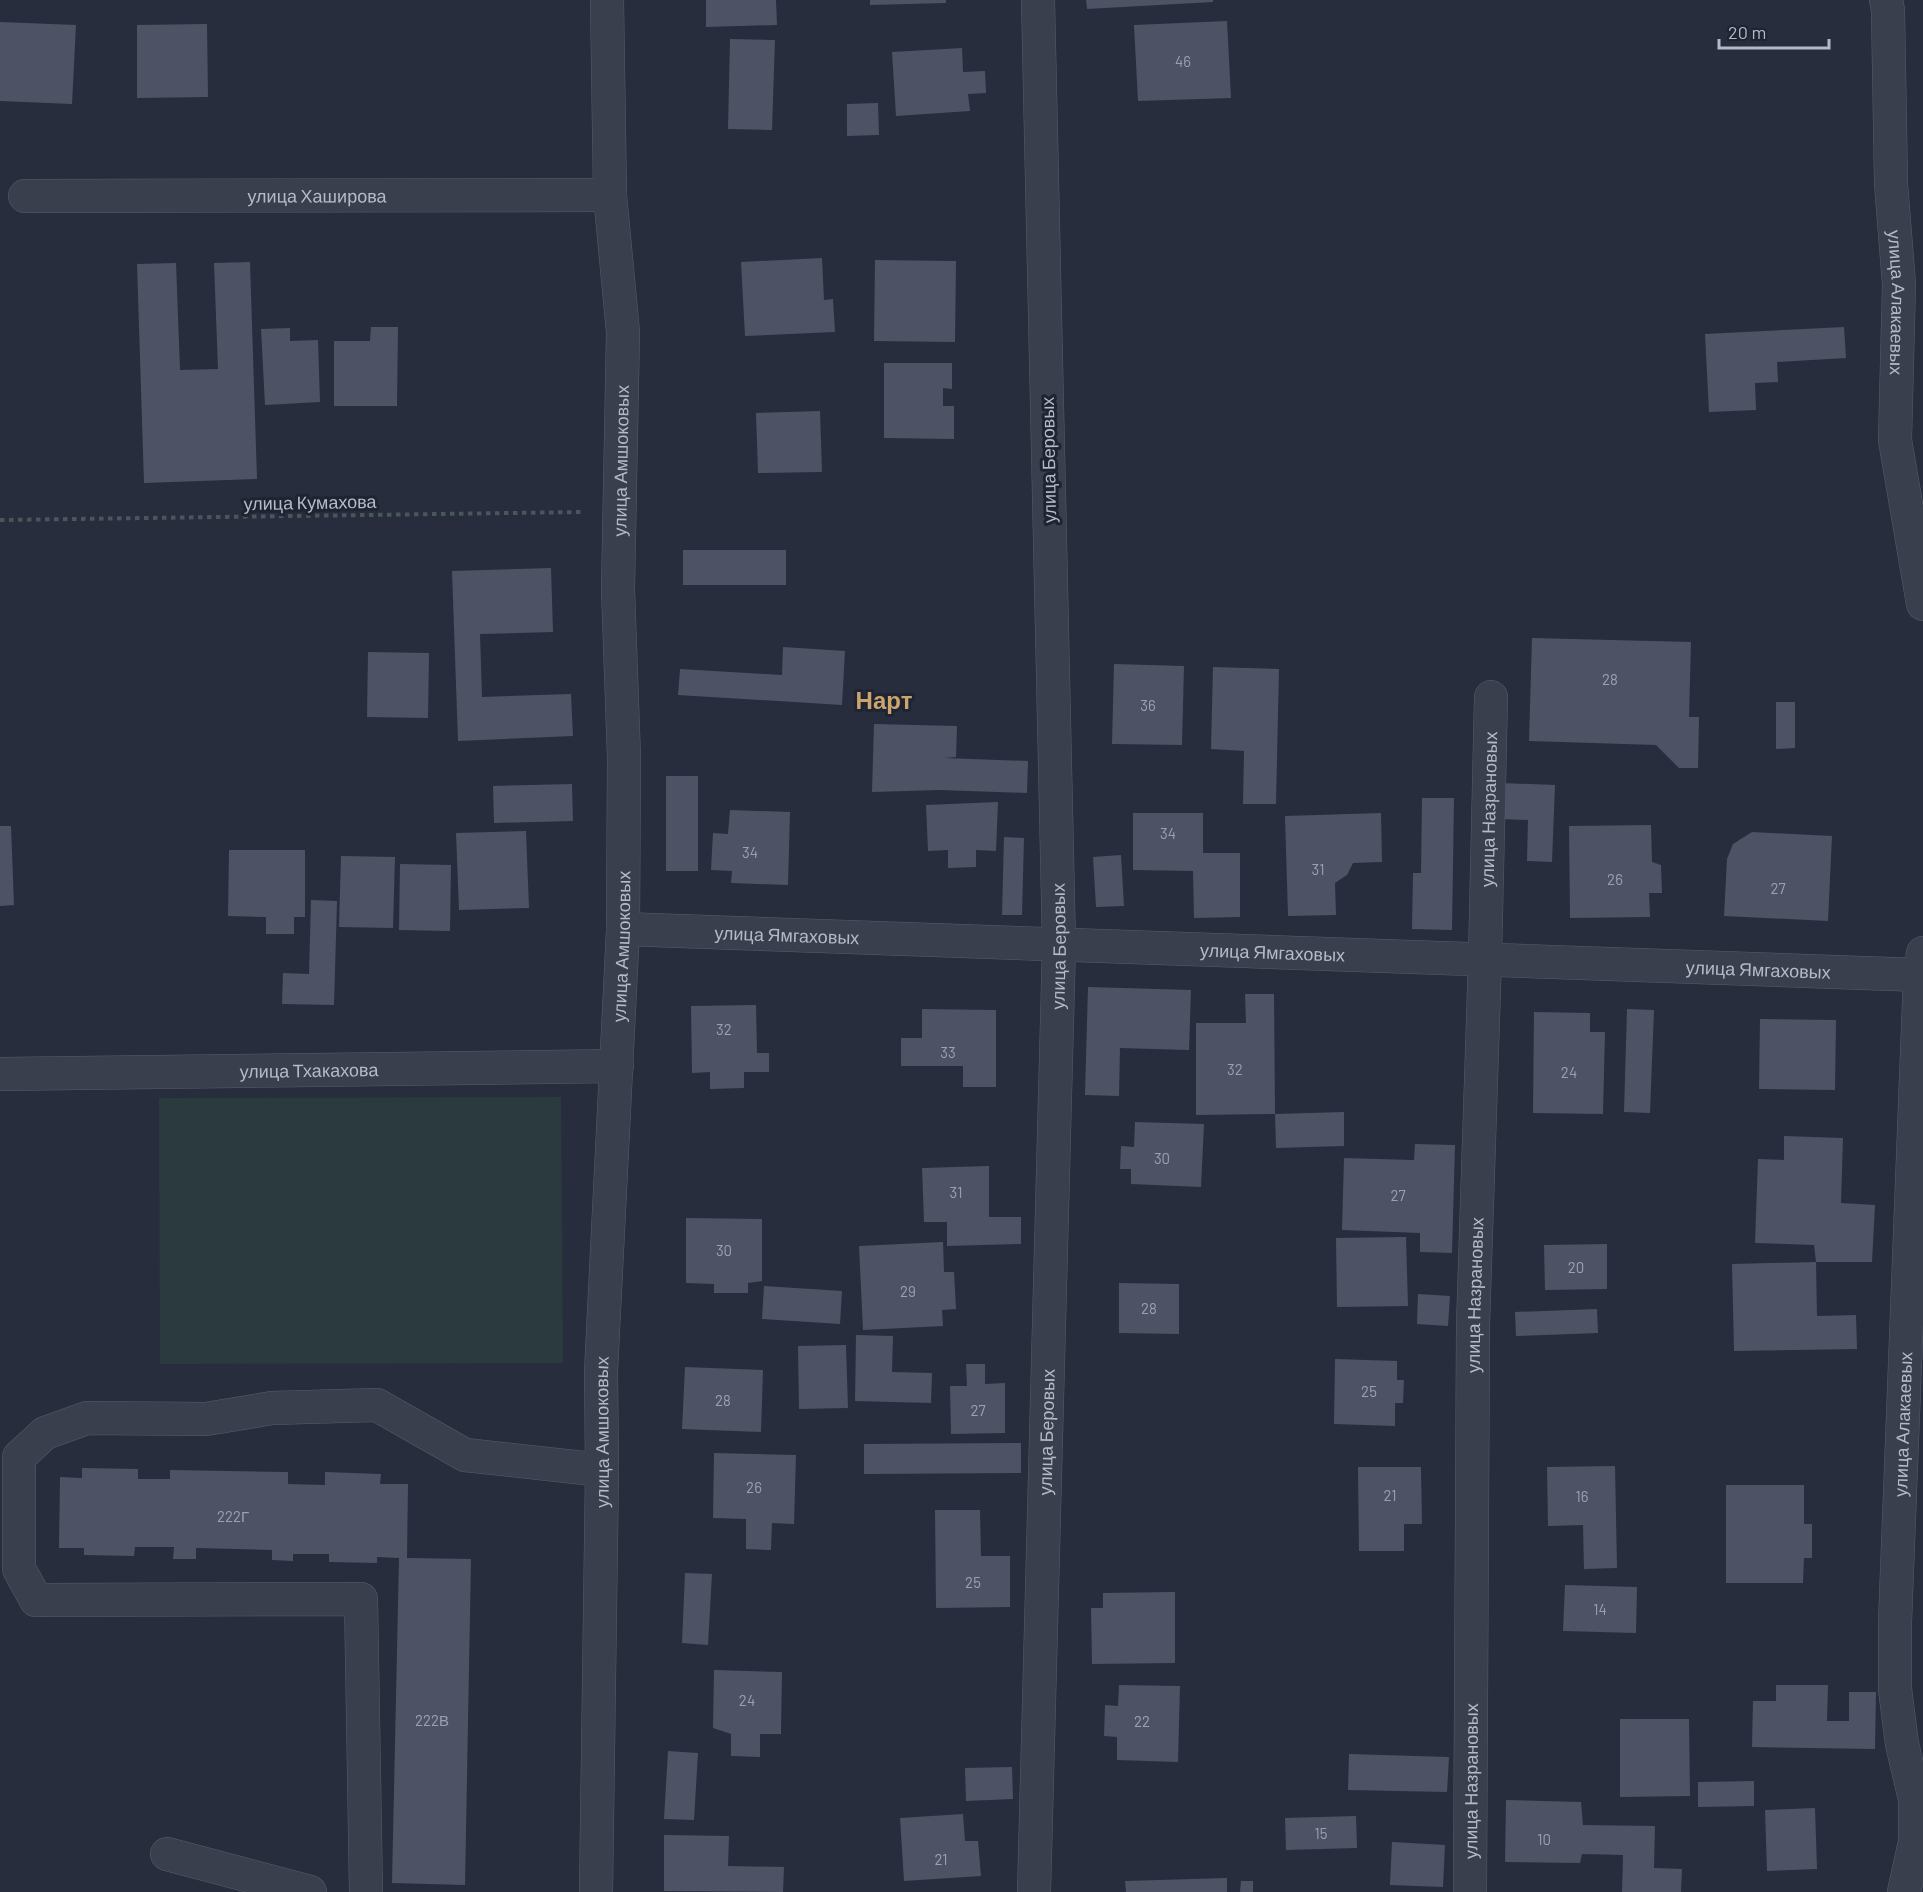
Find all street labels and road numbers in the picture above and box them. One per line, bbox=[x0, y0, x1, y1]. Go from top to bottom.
street label: улица Хаширова bbox=[247, 184, 388, 207]
street label: улица Алакаевых bbox=[1884, 229, 1910, 375]
street label: улица Амшоковых bbox=[608, 385, 633, 537]
street label: улица Беровых bbox=[1036, 397, 1060, 523]
street label: улица Кумахова bbox=[243, 490, 378, 514]
street label: улица Назрановых bbox=[1476, 731, 1501, 887]
street label: улица Амшоковых bbox=[607, 871, 634, 1023]
street label: улица Беровых bbox=[1046, 883, 1070, 1010]
street label: улица Ямгаховых bbox=[714, 921, 860, 948]
street label: улица Ямгаховых bbox=[1200, 938, 1345, 966]
street label: улица Ямгаховых bbox=[1685, 956, 1831, 983]
street label: улица Тхакахова bbox=[239, 1058, 379, 1082]
street label: улица Назрановых bbox=[1462, 1217, 1488, 1373]
street label: улица Алакаевых bbox=[1889, 1351, 1916, 1497]
street label: улица Амшоковых bbox=[590, 1356, 613, 1508]
street label: улица Беровых bbox=[1033, 1369, 1059, 1496]
street label: улица Назрановых bbox=[1459, 1703, 1482, 1859]

